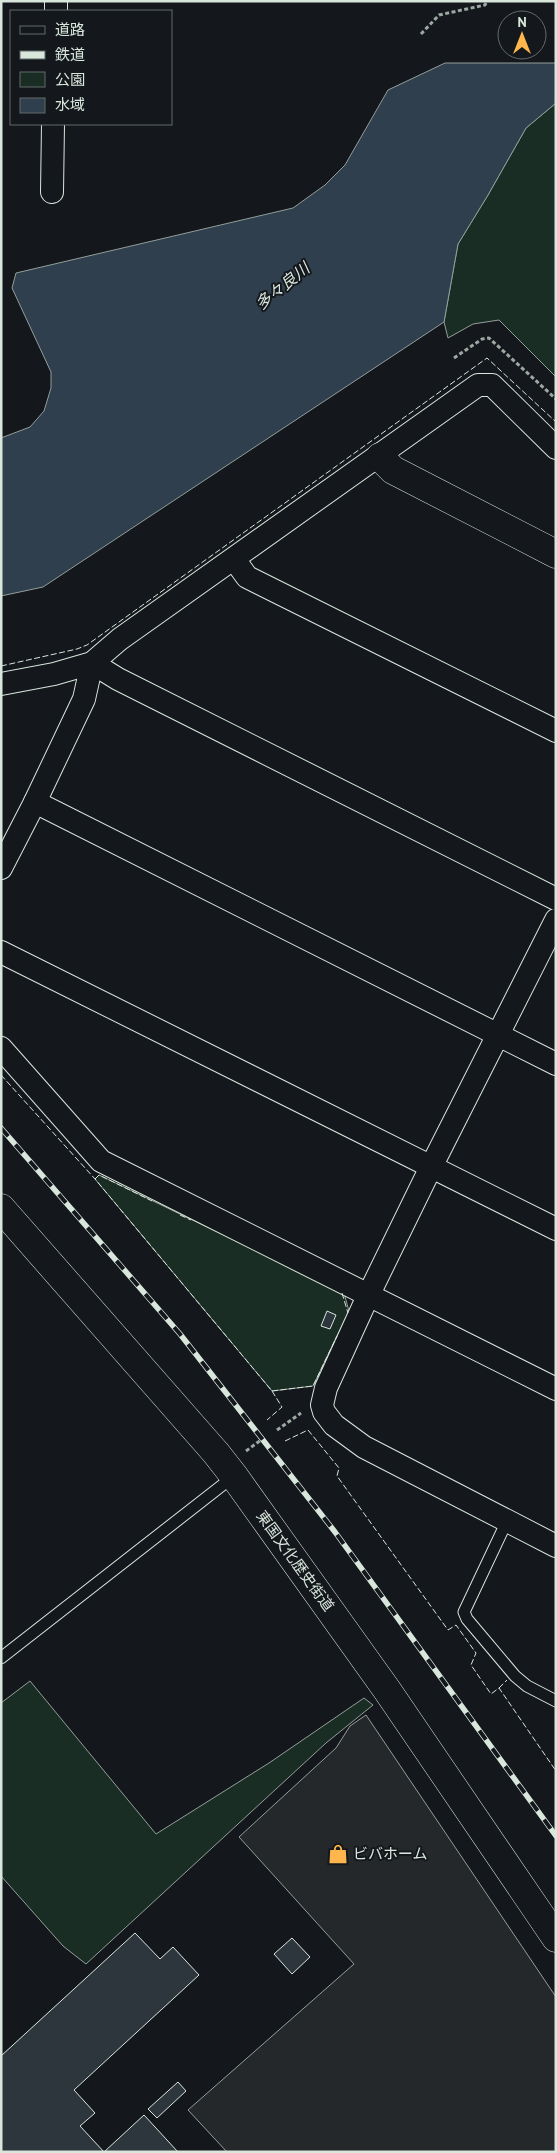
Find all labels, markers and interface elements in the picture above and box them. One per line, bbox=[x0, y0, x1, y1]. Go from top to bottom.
legend bbox=[10, 10, 172, 125]
north arrow bbox=[497, 10, 547, 60]
text: N bbox=[517, 13, 527, 31]
text: 道路 bbox=[55, 20, 85, 39]
text: 鉄道 bbox=[55, 45, 85, 64]
text: 公園 bbox=[55, 70, 85, 89]
text: 水域 bbox=[55, 95, 85, 114]
water label: 多々良川 bbox=[251, 257, 315, 314]
street label: 東国文化歴史街道 bbox=[252, 1507, 338, 1615]
shop icon: ビバホーム bbox=[327, 1843, 349, 1865]
place label: ビバホーム bbox=[353, 1844, 428, 1863]

